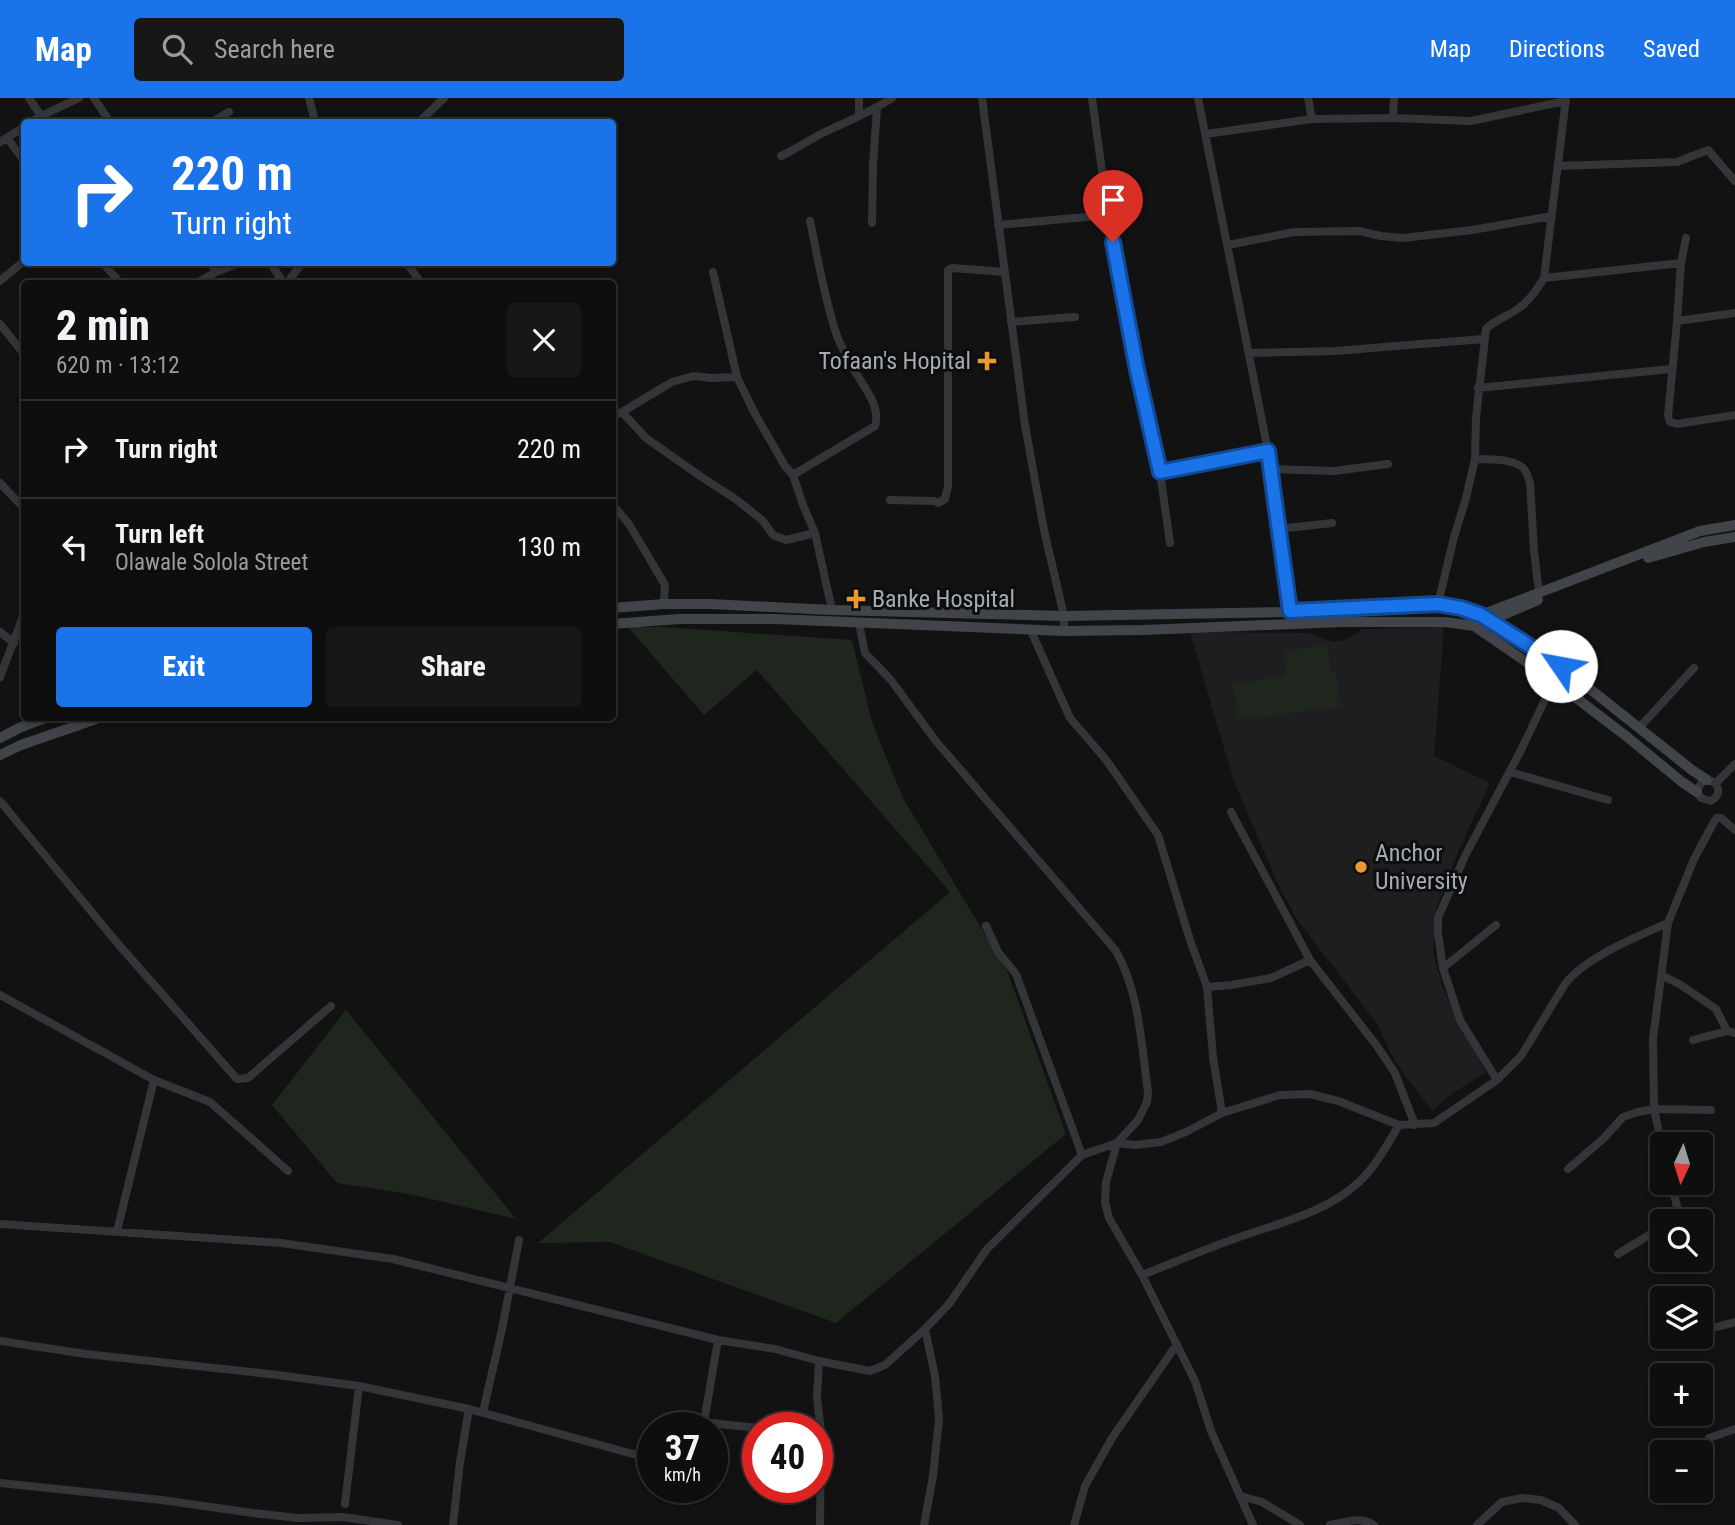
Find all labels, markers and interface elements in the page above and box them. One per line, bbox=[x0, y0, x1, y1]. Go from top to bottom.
search box bbox=[134, 18, 624, 81]
text: Map bbox=[35, 30, 92, 69]
icon: search bbox=[158, 30, 196, 68]
text: Search here bbox=[214, 34, 335, 64]
text: Map bbox=[1430, 35, 1471, 63]
text: Directions bbox=[1509, 35, 1605, 63]
text: Saved bbox=[1643, 35, 1700, 63]
text: 220 m bbox=[171, 145, 293, 202]
icon: right bbox=[56, 147, 147, 238]
pin bbox=[1083, 170, 1143, 242]
icon: arrive bbox=[1094, 181, 1132, 219]
text: Turn right bbox=[171, 204, 292, 242]
text: 2 min bbox=[56, 301, 150, 350]
button: close bbox=[507, 303, 581, 377]
place label: Tofaan's Hopital bbox=[819, 347, 971, 375]
marker: Tofaan's Hopital bbox=[977, 351, 997, 371]
text: 620 m · 13:12 bbox=[56, 352, 180, 379]
icon: right bbox=[56, 430, 94, 468]
text: Turn right bbox=[115, 434, 217, 464]
text: 220 m bbox=[517, 434, 581, 464]
text: Turn left bbox=[115, 519, 204, 549]
icon: left bbox=[56, 528, 94, 566]
text: 130 m bbox=[517, 532, 581, 562]
text: Olawale Solola Street bbox=[115, 549, 308, 576]
place label: Banke Hospital bbox=[872, 585, 1015, 613]
marker: Banke Hospital bbox=[846, 589, 866, 609]
button: Exit bbox=[56, 627, 312, 707]
button: Share bbox=[326, 627, 581, 707]
position arrow bbox=[1524, 629, 1598, 703]
place label: Anchor University bbox=[1375, 839, 1468, 895]
marker: Anchor University bbox=[1353, 859, 1369, 875]
north arrow bbox=[1650, 1132, 1713, 1195]
map controls bbox=[1650, 1132, 1713, 1503]
button: search bbox=[1650, 1209, 1713, 1272]
button: layers bbox=[1650, 1286, 1713, 1349]
button: + bbox=[1650, 1363, 1713, 1426]
speed limit sign: 40 bbox=[742, 1412, 833, 1503]
text: 37 bbox=[665, 1428, 700, 1469]
button: − bbox=[1650, 1440, 1713, 1503]
text: km/h bbox=[664, 1464, 701, 1485]

